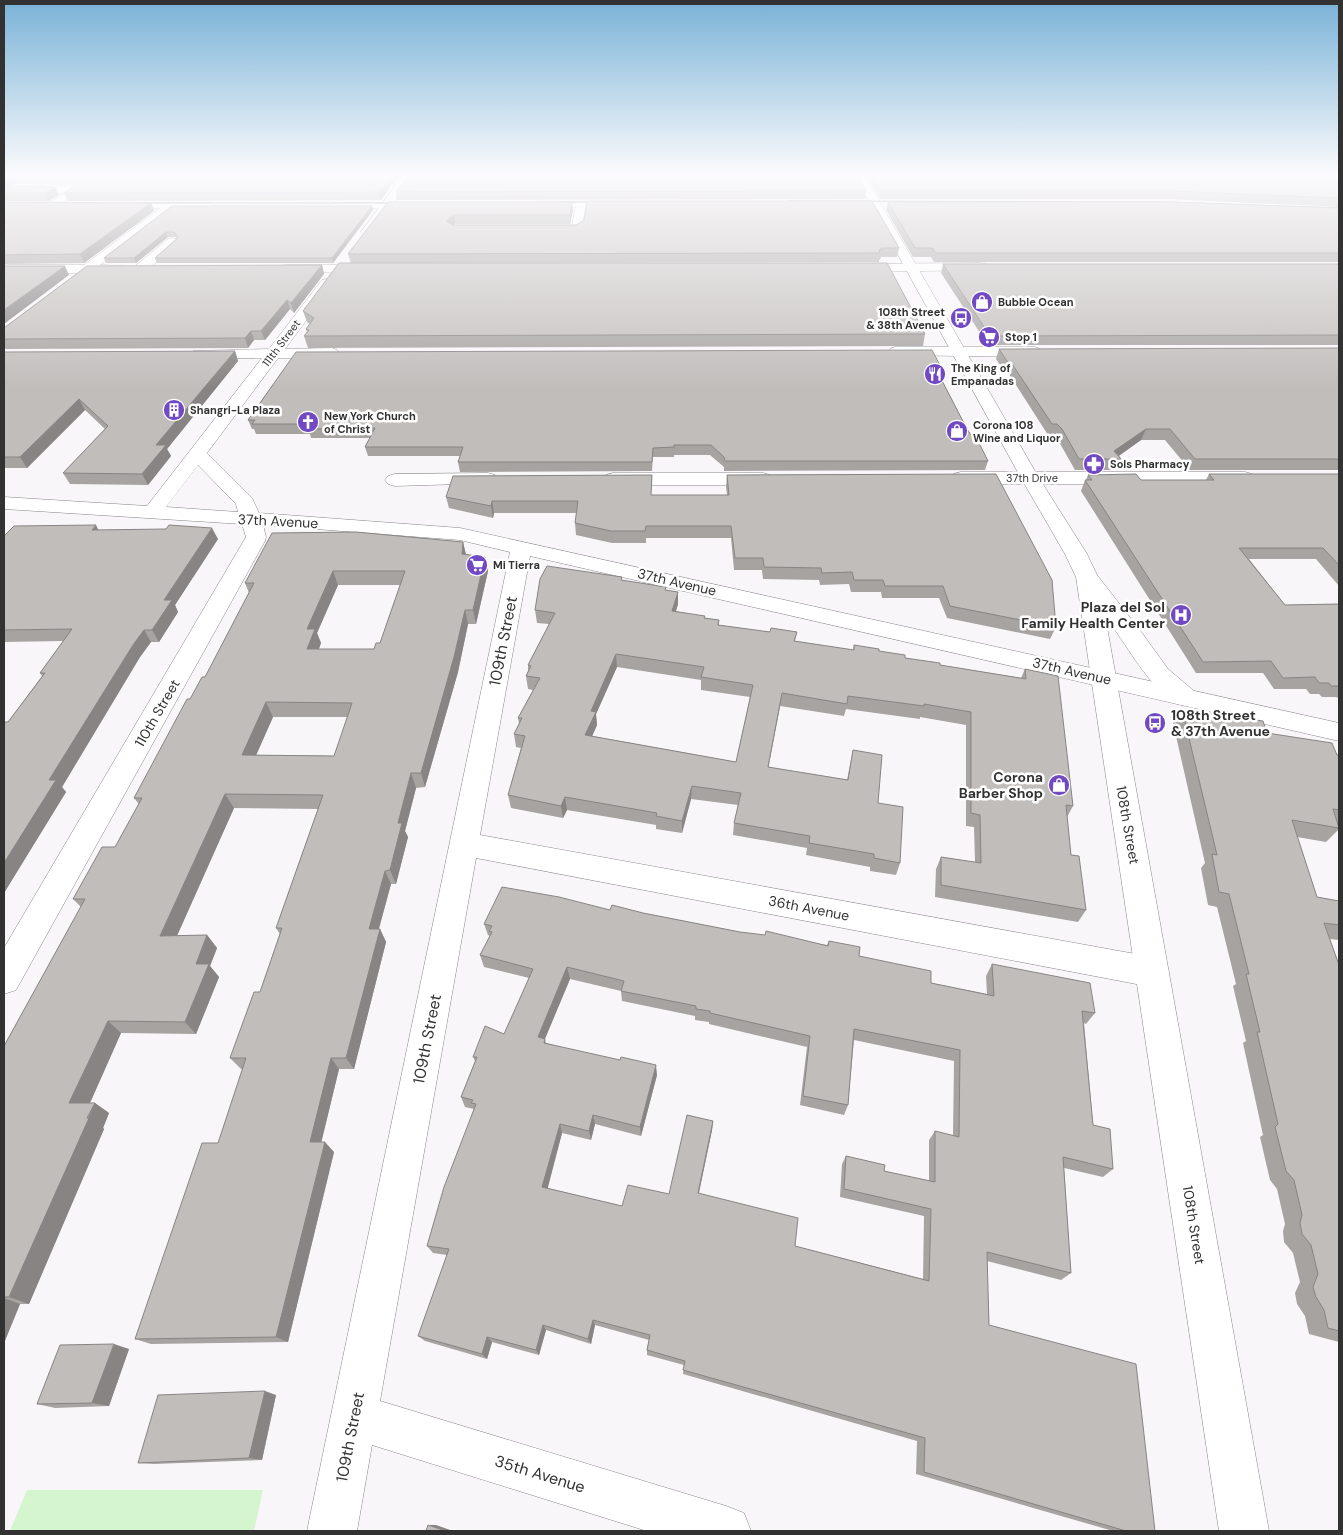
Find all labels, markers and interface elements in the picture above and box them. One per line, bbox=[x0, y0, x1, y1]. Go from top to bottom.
shop icon: Bubble Ocean bbox=[970, 290, 994, 314]
place label: Bubble Ocean bbox=[998, 295, 1074, 309]
place label: 108th Street & 38th Avenue bbox=[866, 305, 945, 332]
bus stop icon: 108th Street & 38th Avenue bbox=[949, 306, 973, 330]
street label: 111th Street bbox=[259, 317, 303, 369]
supermarket icon: Stop 1 bbox=[977, 325, 1001, 349]
place label: Stop 1 bbox=[1005, 330, 1037, 344]
place label: The King of Empanadas bbox=[951, 361, 1014, 388]
restaurant icon: The King of Empanadas bbox=[923, 362, 947, 386]
building icon: Shangri-La Plaza bbox=[162, 398, 186, 422]
place label: Shangri-La Plaza bbox=[190, 403, 280, 417]
place label: New York Church of Christ bbox=[324, 409, 416, 436]
church icon: New York Church of Christ bbox=[296, 410, 320, 434]
place label: Corona 108 Wine and Liquor bbox=[973, 418, 1061, 445]
shop icon: Corona 108 Wine and Liquor bbox=[945, 419, 969, 443]
pharmacy icon: Sols Pharmacy bbox=[1082, 452, 1106, 476]
place label: Sols Pharmacy bbox=[1110, 457, 1190, 471]
street label: 37th Drive bbox=[1006, 471, 1058, 485]
street label: 37th Avenue bbox=[237, 510, 319, 532]
supermarket icon: Mi Tierra bbox=[465, 553, 489, 577]
place label: Mi Tierra bbox=[493, 558, 540, 572]
street label: 37th Avenue bbox=[636, 564, 718, 600]
street label: 109th Street bbox=[484, 594, 522, 688]
place label: Plaza del Sol Family Health Center bbox=[1021, 598, 1165, 632]
hospital icon: Plaza del Sol Family Health Center bbox=[1169, 603, 1193, 627]
street label: 37th Avenue bbox=[1031, 653, 1113, 689]
street label: 110th Street bbox=[130, 676, 184, 750]
place label: 108th Street & 37th Avenue bbox=[1171, 706, 1270, 740]
bus stop icon: 108th Street & 37th Avenue bbox=[1143, 711, 1167, 735]
place label: Corona Barber Shop bbox=[959, 768, 1043, 802]
shop icon: Corona Barber Shop bbox=[1047, 773, 1071, 797]
street label: 108th Street bbox=[1112, 784, 1144, 866]
street label: 36th Avenue bbox=[767, 891, 851, 925]
street label: 109th Street bbox=[408, 992, 446, 1086]
street label: 108th Street bbox=[1179, 1184, 1209, 1266]
street label: 109th Street bbox=[331, 1390, 369, 1484]
street label: 35th Avenue bbox=[492, 1450, 588, 1498]

